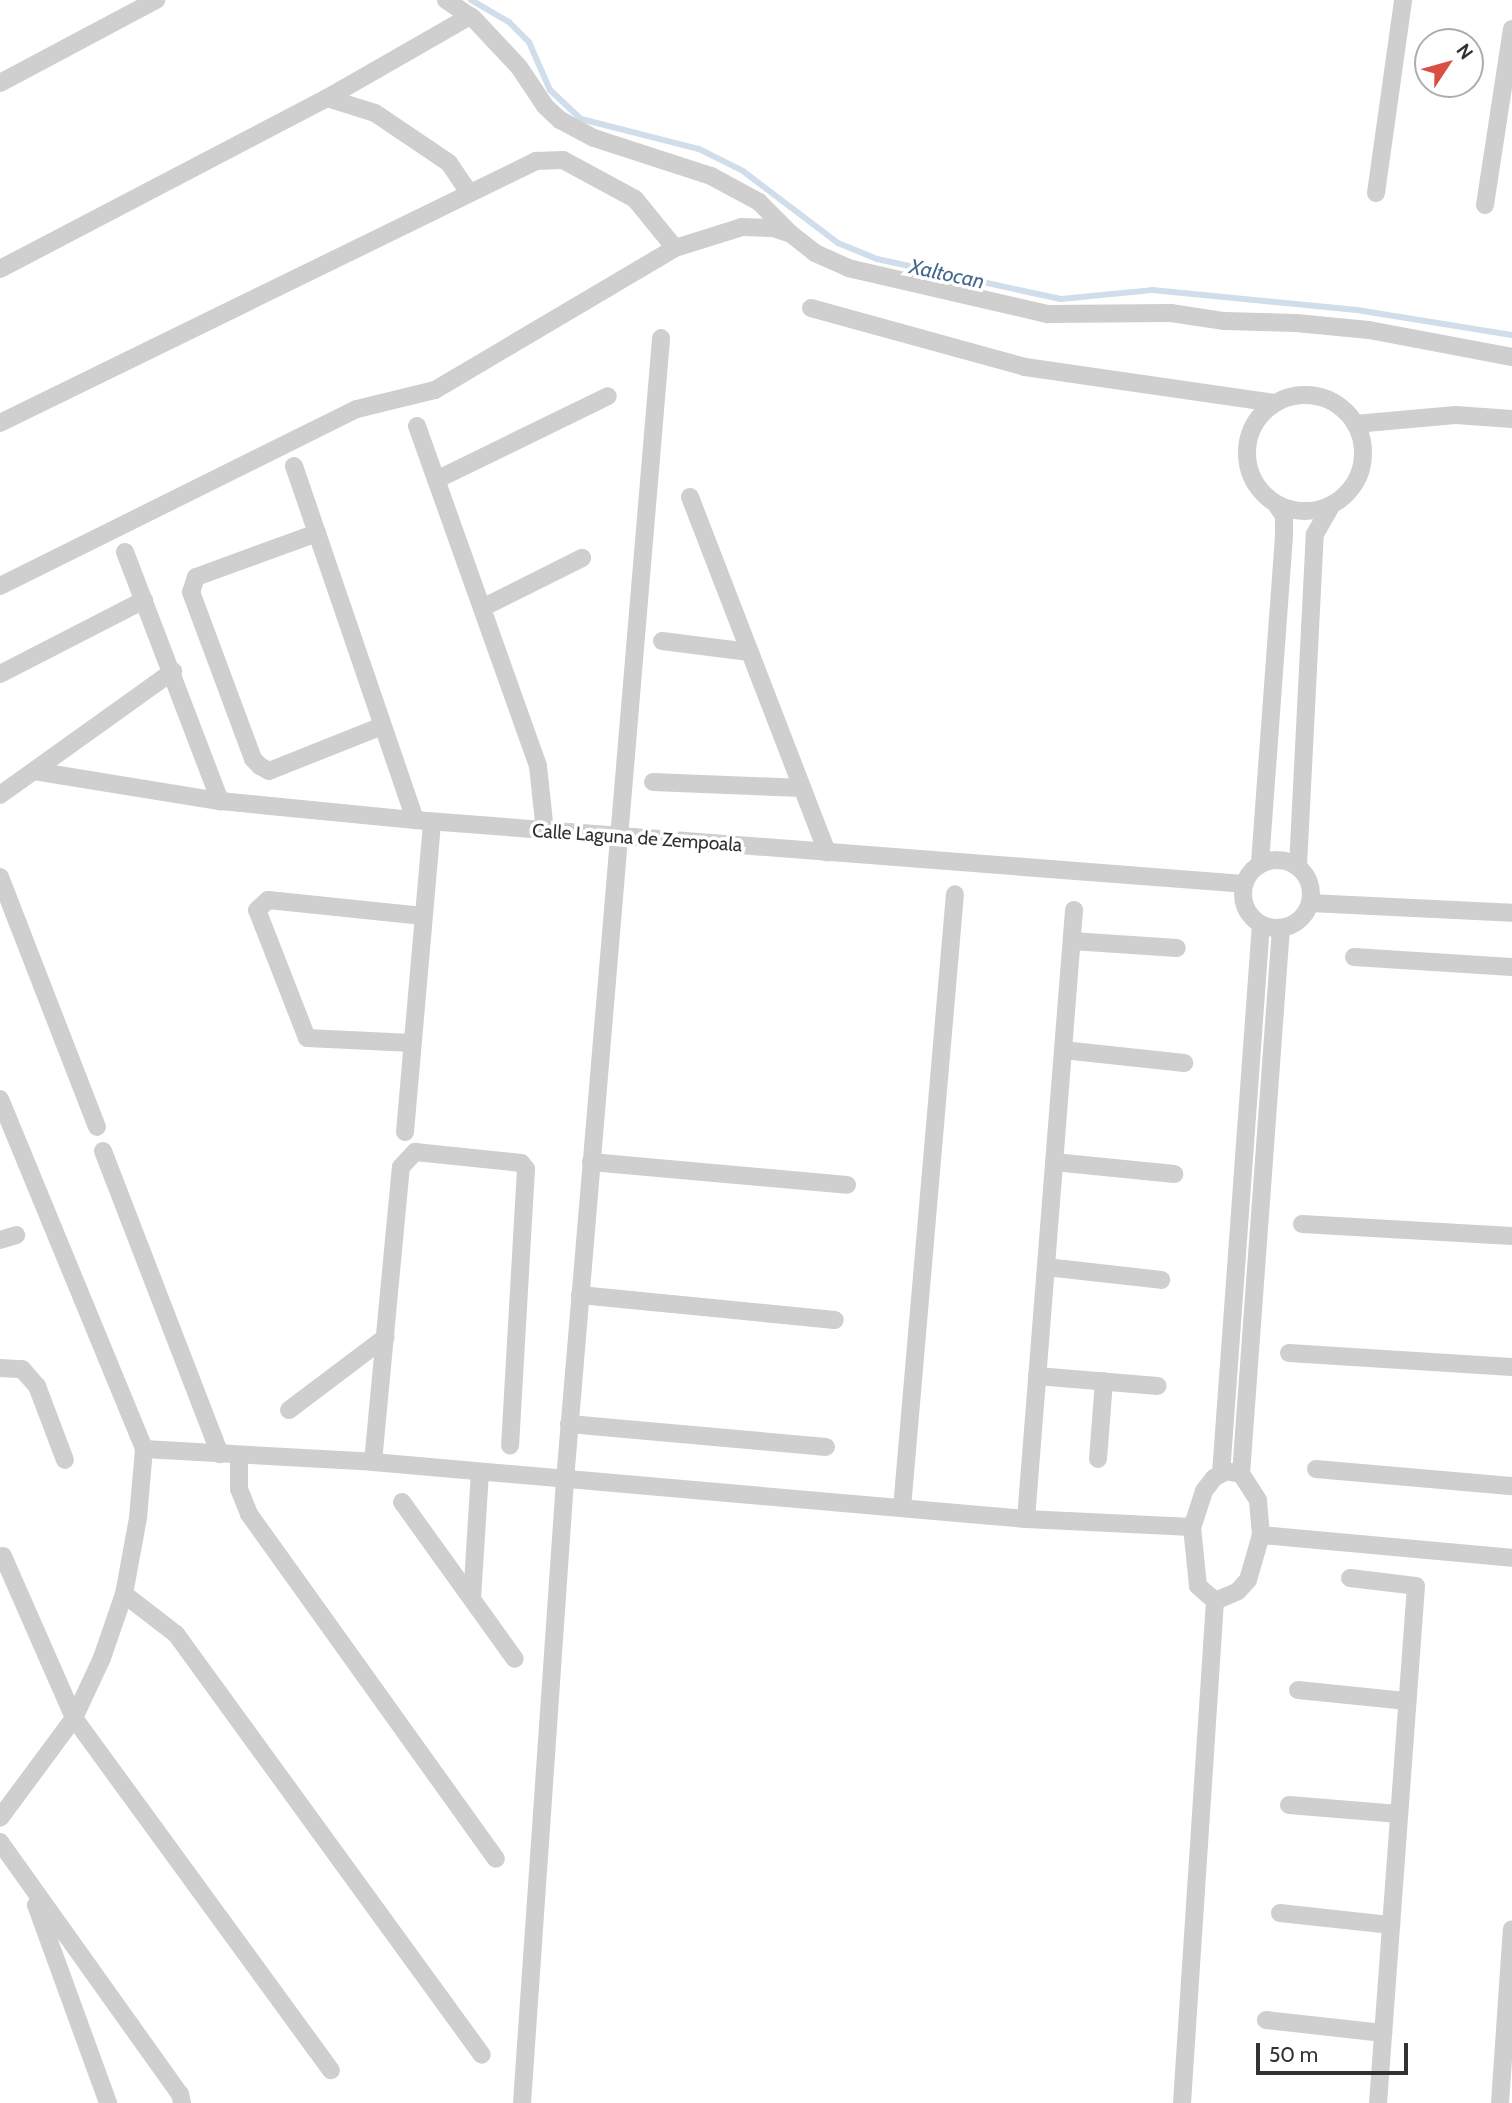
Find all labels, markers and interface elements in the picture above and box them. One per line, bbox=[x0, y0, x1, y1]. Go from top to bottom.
north arrow bbox=[1414, 28, 1484, 98]
text: N bbox=[1452, 39, 1478, 64]
water label: Xaltocan bbox=[907, 254, 987, 294]
street label: Calle Laguna de Zempoala bbox=[531, 819, 743, 857]
scale bar bbox=[1260, 2030, 1412, 2074]
text: 50 m bbox=[1269, 2042, 1318, 2067]

